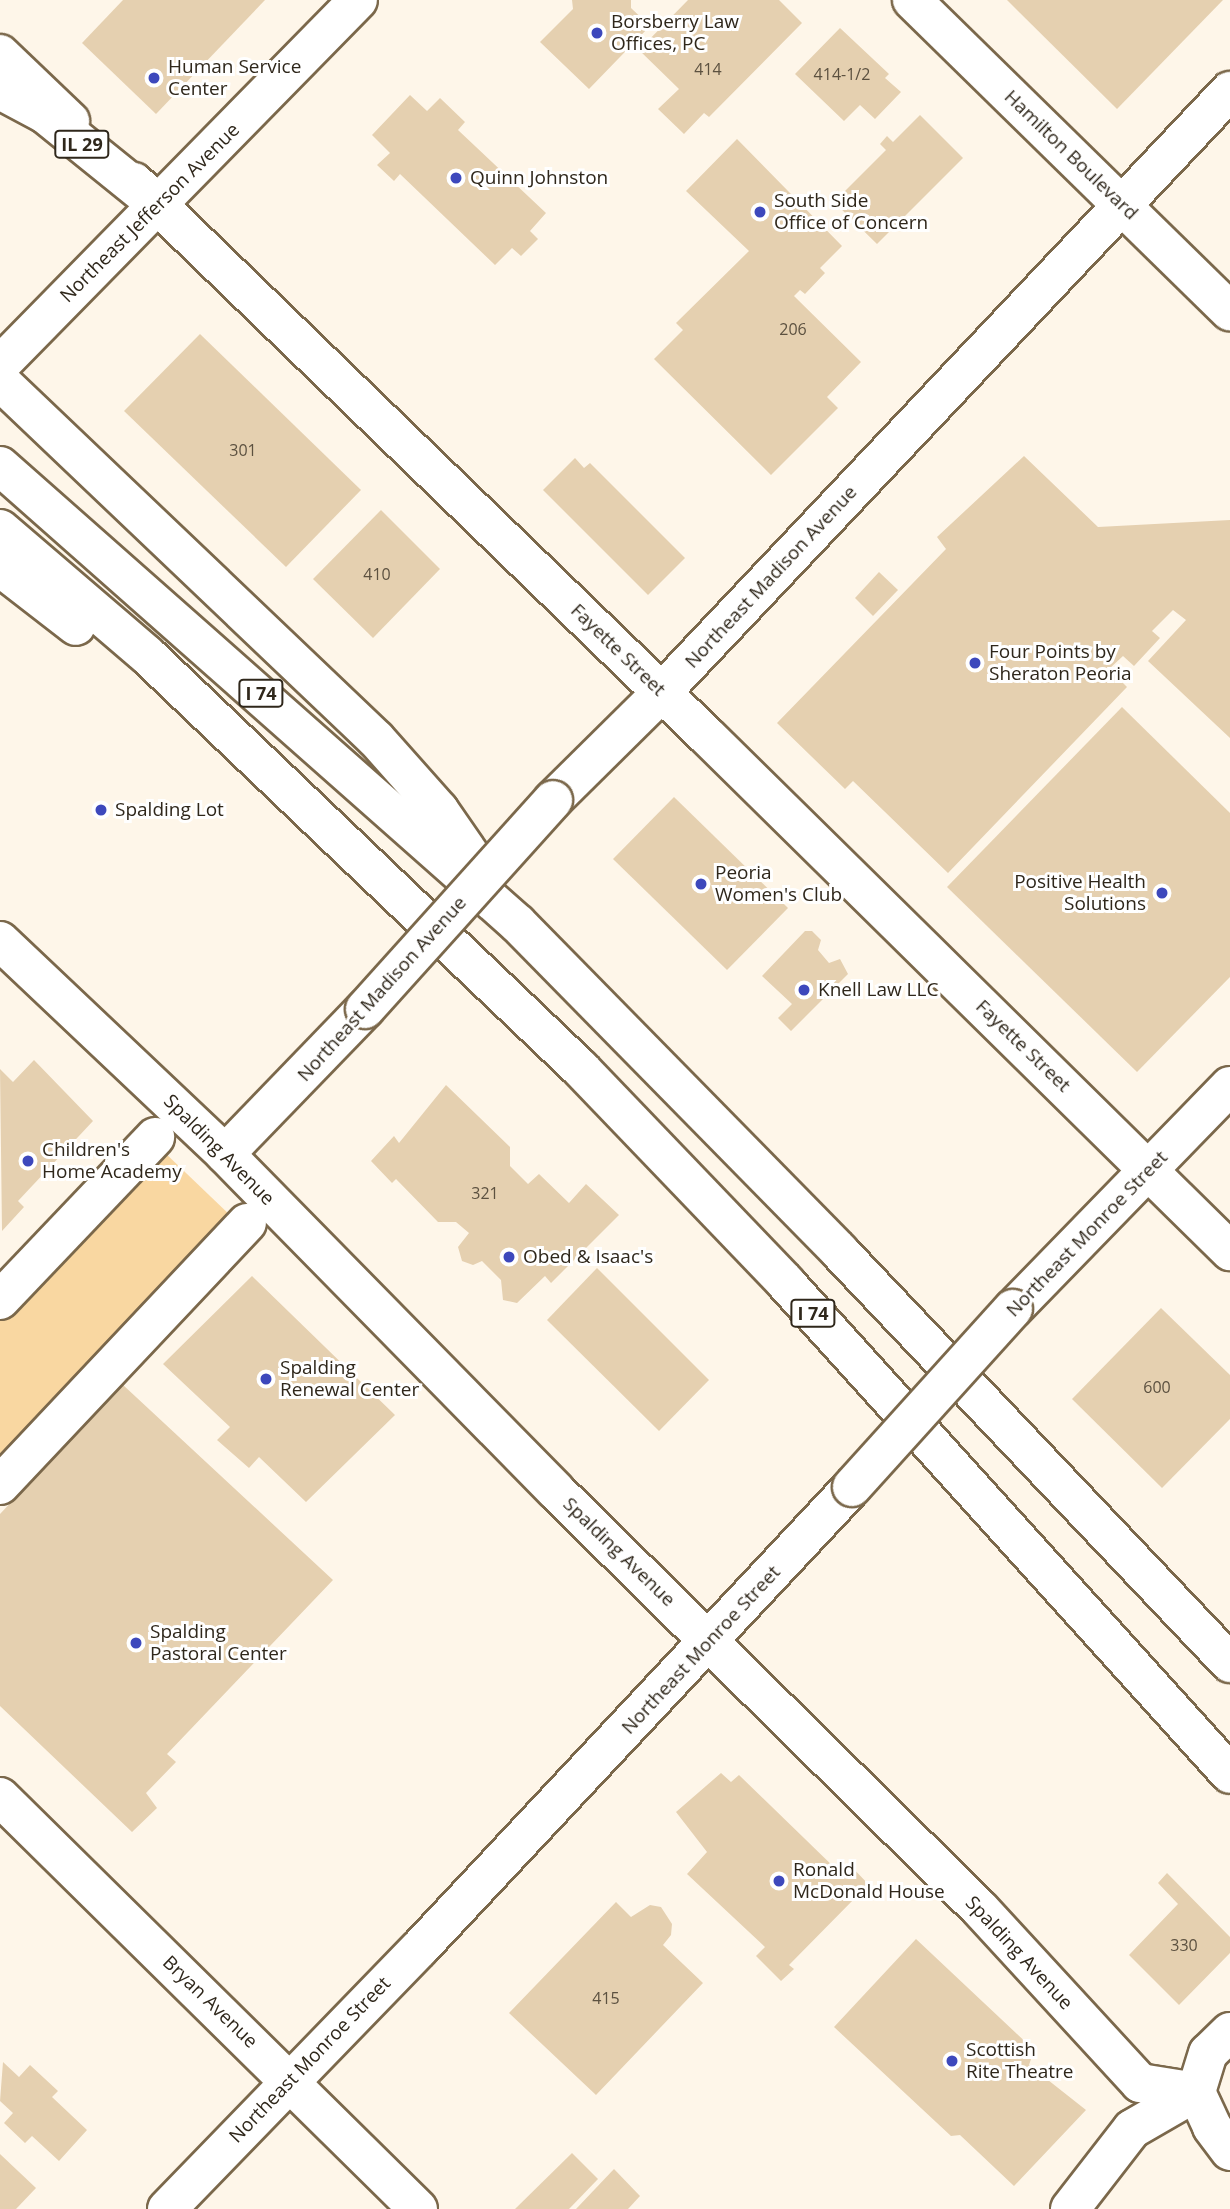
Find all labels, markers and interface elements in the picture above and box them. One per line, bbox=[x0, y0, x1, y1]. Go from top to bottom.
place label: Borsberry Law Offices, PC bbox=[611, 11, 739, 55]
marker: Borsberry Law Offices, PC bbox=[589, 25, 605, 41]
place label: Human Service Center bbox=[168, 56, 301, 100]
house number: 414 bbox=[694, 59, 722, 79]
house number: 414-1/2 bbox=[814, 64, 870, 84]
marker: Human Service Center bbox=[146, 70, 162, 86]
street label: Hamilton Boulevard bbox=[999, 85, 1143, 225]
street label: Northeast Jefferson Avenue bbox=[56, 119, 244, 307]
road number: IL 29 bbox=[54, 130, 110, 159]
place label: Quinn Johnston bbox=[470, 167, 608, 189]
marker: Quinn Johnston bbox=[448, 170, 464, 186]
place label: South Side Office of Concern bbox=[774, 190, 928, 234]
marker: South Side Office of Concern bbox=[752, 204, 768, 220]
house number: 206 bbox=[779, 319, 807, 339]
house number: 301 bbox=[229, 440, 257, 460]
street label: Northeast Madison Avenue bbox=[680, 481, 862, 673]
house number: 410 bbox=[363, 564, 391, 584]
street label: Fayette Street bbox=[566, 599, 670, 701]
place label: Four Points by Sheraton Peoria bbox=[989, 641, 1132, 685]
marker: Four Points by Sheraton Peoria bbox=[967, 655, 983, 671]
road number: I 74 bbox=[238, 678, 284, 708]
place label: Spalding Lot bbox=[115, 799, 224, 821]
marker: Spalding Lot bbox=[93, 802, 109, 818]
place label: Peoria Women's Club bbox=[715, 862, 842, 906]
place label: Positive Health Solutions bbox=[1014, 871, 1146, 915]
marker: Peoria Women's Club bbox=[693, 876, 709, 892]
marker: Positive Health Solutions bbox=[1152, 883, 1172, 903]
street label: Northeast Madison Avenue bbox=[293, 892, 471, 1086]
place label: Knell Law LLC bbox=[818, 979, 938, 1001]
marker: Knell Law LLC bbox=[796, 982, 812, 998]
street label: Fayette Street bbox=[971, 995, 1075, 1097]
street label: Spalding Avenue bbox=[159, 1090, 279, 1210]
place label: Children's Home Academy bbox=[42, 1139, 182, 1183]
street label: Northeast Monroe Street bbox=[1002, 1146, 1172, 1322]
marker: Children's Home Academy bbox=[20, 1153, 36, 1169]
house number: 321 bbox=[471, 1183, 499, 1203]
place label: Obed & Isaac's bbox=[523, 1246, 653, 1268]
marker: Obed & Isaac's bbox=[501, 1249, 517, 1265]
road number: I 74 bbox=[790, 1298, 836, 1328]
place label: Spalding Renewal Center bbox=[280, 1357, 419, 1401]
marker: Spalding Renewal Center bbox=[258, 1371, 274, 1387]
house number: 600 bbox=[1143, 1377, 1171, 1397]
street label: Spalding Avenue bbox=[558, 1493, 680, 1611]
street label: Northeast Monroe Street bbox=[617, 1561, 785, 1739]
place label: Spalding Pastoral Center bbox=[150, 1621, 287, 1665]
marker: Spalding Pastoral Center bbox=[128, 1635, 144, 1651]
place label: Ronald McDonald House bbox=[793, 1859, 945, 1903]
marker: Ronald McDonald House bbox=[771, 1873, 787, 1889]
street label: Spalding Avenue bbox=[961, 1892, 1077, 2014]
house number: 330 bbox=[1170, 1935, 1198, 1955]
street label: Bryan Avenue bbox=[158, 1951, 262, 2053]
street label: Northeast Monroe Street bbox=[225, 1972, 395, 2148]
house number: 415 bbox=[592, 1988, 620, 2008]
place label: Scottish Rite Theatre bbox=[966, 2039, 1073, 2083]
marker: Scottish Rite Theatre bbox=[944, 2053, 960, 2069]

